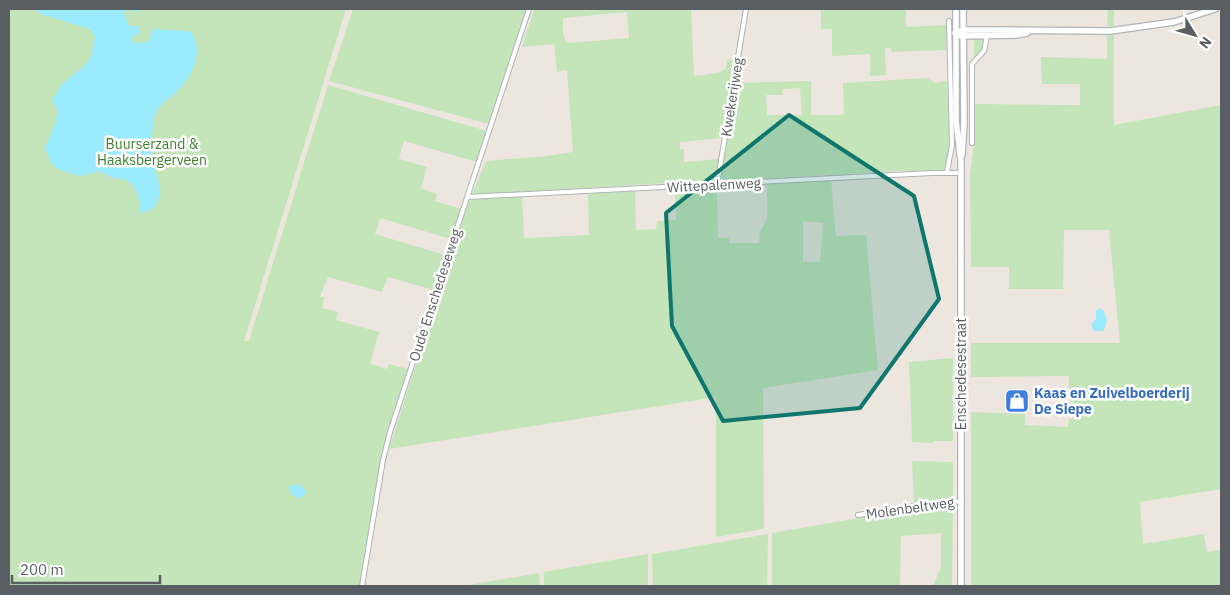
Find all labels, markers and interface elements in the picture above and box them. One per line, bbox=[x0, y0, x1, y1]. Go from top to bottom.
north arrow bbox=[1170, 10, 1220, 60]
text: N bbox=[1195, 33, 1216, 52]
street label: Kwekerijweg bbox=[717, 56, 747, 138]
park label: Buurserzand & Haaksbergerveen bbox=[97, 135, 207, 169]
street label: Wittepalenweg bbox=[667, 174, 762, 196]
street label: Oude Enschedeseweg bbox=[405, 226, 465, 364]
street label: Enschedesestraat bbox=[952, 318, 970, 430]
place label: Kaas en Zuivelboerderij De Siepe bbox=[1034, 384, 1190, 418]
shop icon: Kaas en Zuivelboerderij De Siepe bbox=[1004, 388, 1030, 414]
street label: Molenbeltweg bbox=[865, 493, 956, 523]
scale bar bbox=[12, 552, 160, 584]
text: 200 m bbox=[20, 560, 64, 579]

